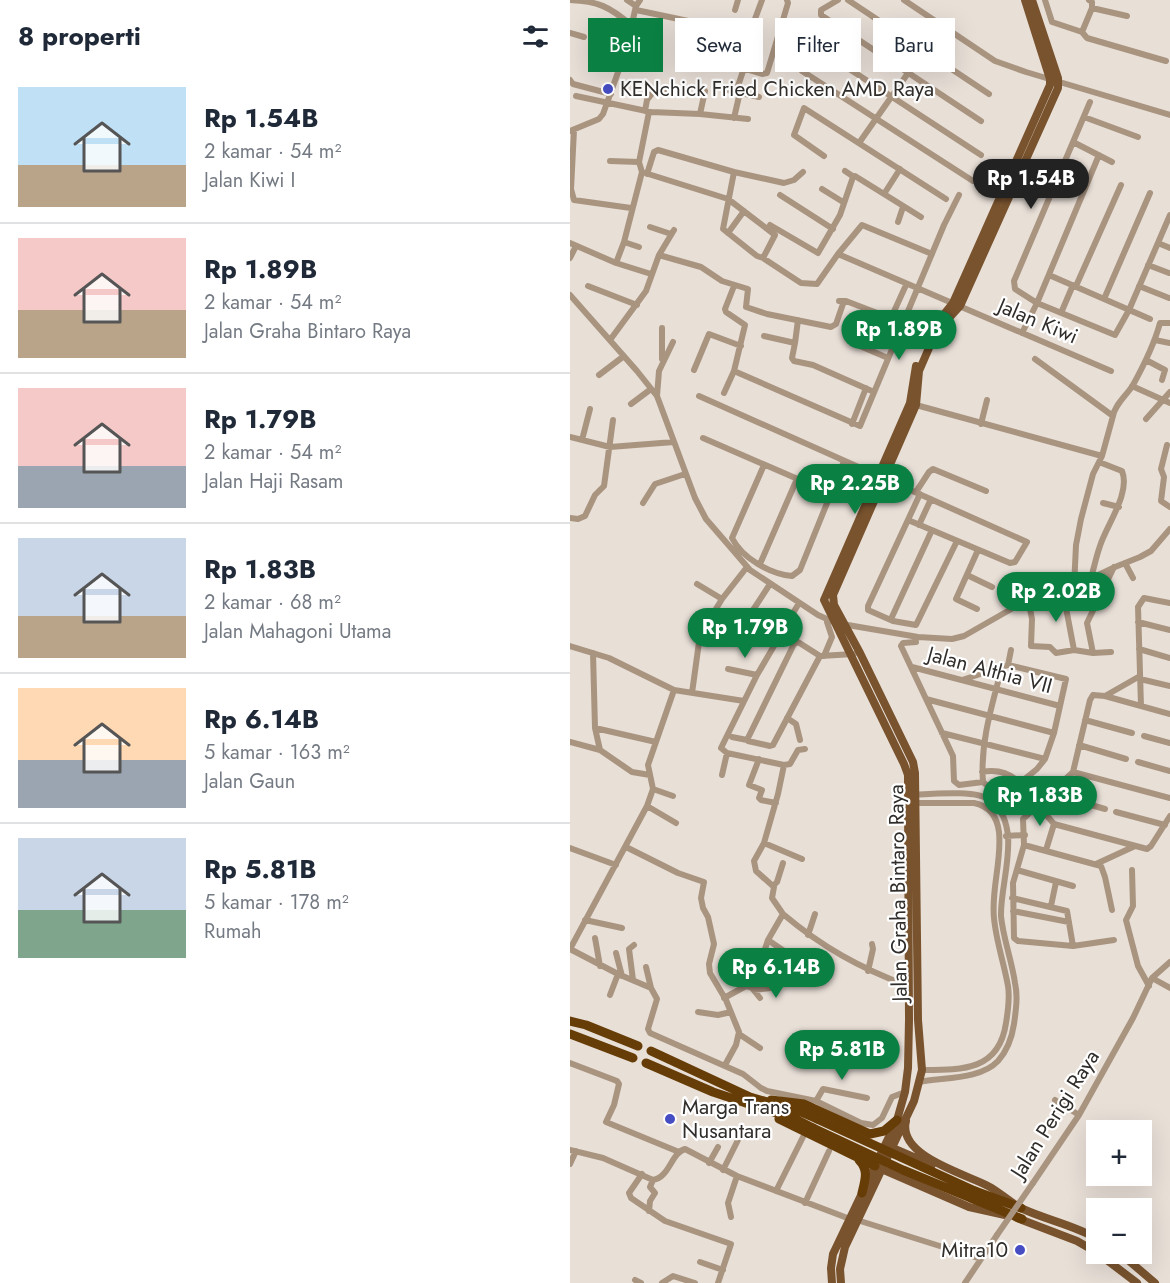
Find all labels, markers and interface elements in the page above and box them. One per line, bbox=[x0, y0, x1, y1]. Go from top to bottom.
text: 8 properti bbox=[18, 17, 141, 55]
chip: Beli bbox=[588, 18, 663, 72]
chip: Sewa bbox=[675, 18, 763, 72]
chip: Filter bbox=[775, 18, 861, 72]
chip: Baru bbox=[873, 18, 955, 72]
icon: filters bbox=[519, 20, 552, 53]
place label: KENchick Fried Chicken AMD Raya bbox=[620, 74, 934, 104]
marker: KENchick Fried Chicken AMD Raya bbox=[601, 82, 615, 96]
text: Rp 1.54B bbox=[204, 99, 318, 137]
icon: home bbox=[66, 111, 138, 183]
text: 2 kamar · 54 m² bbox=[204, 137, 341, 166]
pin: Rp 1.54B bbox=[969, 159, 1093, 210]
text: Rp 1.54B bbox=[987, 164, 1075, 193]
text: Jalan Kiwi I bbox=[204, 166, 295, 195]
text: Rp 1.89B bbox=[204, 250, 317, 288]
icon: home bbox=[66, 262, 138, 334]
text: 2 kamar · 54 m² bbox=[204, 288, 341, 317]
street label: Jalan Kiwi bbox=[991, 290, 1083, 351]
pin: Rp 1.89B bbox=[837, 310, 961, 361]
text: Rp 1.89B bbox=[855, 315, 943, 344]
text: Jalan Graha Bintaro Raya bbox=[204, 317, 411, 346]
text: Rp 1.79B bbox=[204, 400, 317, 438]
icon: home bbox=[66, 412, 138, 484]
text: 2 kamar · 54 m² bbox=[204, 438, 341, 467]
pin: Rp 2.25B bbox=[793, 464, 917, 515]
text: Jalan Haji Rasam bbox=[204, 467, 343, 496]
text: Rp 2.25B bbox=[810, 469, 900, 498]
text: Rp 1.83B bbox=[204, 550, 316, 588]
icon: home bbox=[66, 562, 138, 634]
pin: Rp 2.02B bbox=[994, 572, 1118, 623]
text: Rp 2.02B bbox=[1011, 577, 1101, 606]
text: 2 kamar · 68 m² bbox=[204, 588, 341, 617]
pin: Rp 1.79B bbox=[683, 608, 807, 659]
text: Rp 1.79B bbox=[702, 613, 788, 642]
text: Jalan Mahagoni Utama bbox=[204, 617, 391, 646]
street label: Jalan Althia VII bbox=[921, 638, 1056, 701]
text: Rp 6.14B bbox=[204, 700, 319, 738]
icon: home bbox=[66, 712, 138, 784]
text: 5 kamar · 163 m² bbox=[204, 738, 350, 767]
text: Jalan Gaun bbox=[204, 767, 295, 796]
pin: Rp 1.83B bbox=[978, 776, 1102, 827]
text: Rp 1.83B bbox=[997, 781, 1083, 810]
street label: Jalan Graha Bintaro Raya bbox=[881, 784, 915, 1005]
text: Rp 5.81B bbox=[204, 850, 317, 888]
icon: home bbox=[66, 862, 138, 934]
text: 5 kamar · 178 m² bbox=[204, 888, 349, 917]
text: Rumah bbox=[204, 917, 261, 946]
pin: Rp 6.14B bbox=[714, 948, 838, 999]
text: Rp 6.14B bbox=[732, 953, 820, 982]
pin: Rp 5.81B bbox=[780, 1030, 904, 1081]
text: Rp 5.81B bbox=[799, 1035, 885, 1064]
street label: Jalan Perigi Raya bbox=[1002, 1044, 1107, 1187]
place label: Marga Trans Nusantara bbox=[682, 1092, 789, 1146]
marker: Marga Trans Nusantara bbox=[663, 1112, 677, 1126]
map controls bbox=[1086, 1120, 1152, 1264]
button: + bbox=[1086, 1120, 1152, 1186]
button: − bbox=[1086, 1198, 1152, 1264]
place label: Mitra10 bbox=[941, 1235, 1008, 1265]
marker: Mitra10 bbox=[1013, 1243, 1027, 1257]

